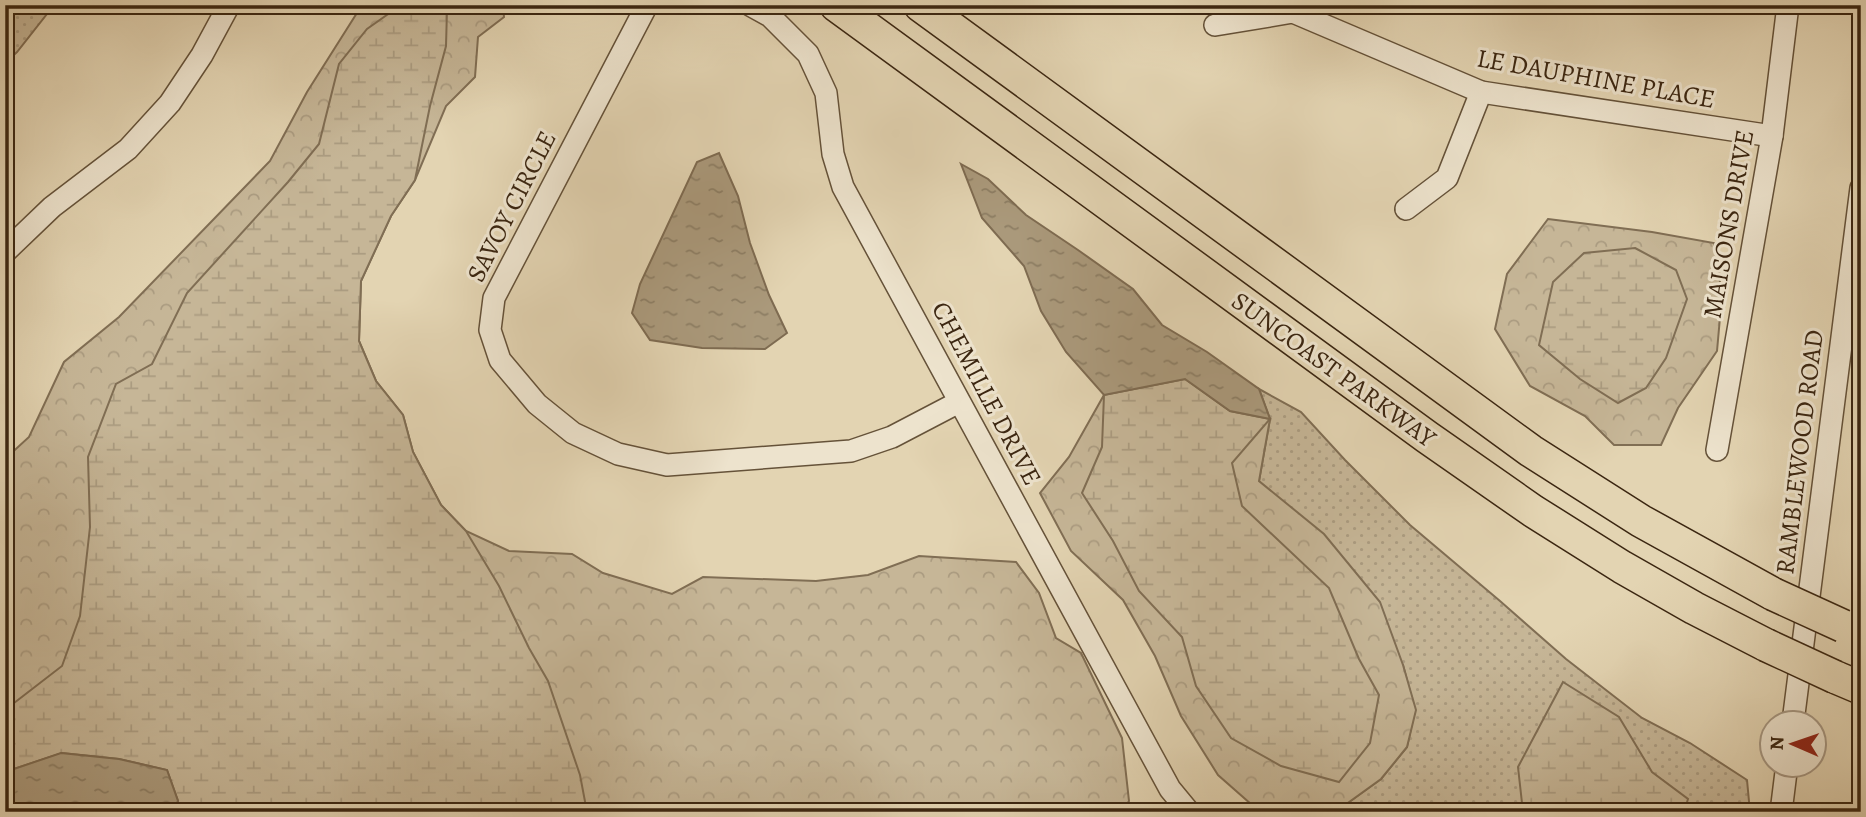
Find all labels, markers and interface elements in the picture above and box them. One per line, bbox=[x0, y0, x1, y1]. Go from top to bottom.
street label: LE DAUPHINE PLACE bbox=[1474, 40, 1718, 117]
street label: SAVOY CIRCLE bbox=[458, 125, 565, 288]
street label: MAISONS DRIVE bbox=[1695, 127, 1762, 321]
street label: SUNCOAST PARKWAY bbox=[1225, 283, 1444, 456]
street label: CHEMILLE DRIVE bbox=[923, 295, 1050, 491]
street label: RAMBLEWOOD ROAD bbox=[1767, 328, 1832, 576]
north arrow bbox=[1758, 708, 1828, 778]
text: N bbox=[1764, 736, 1790, 751]

